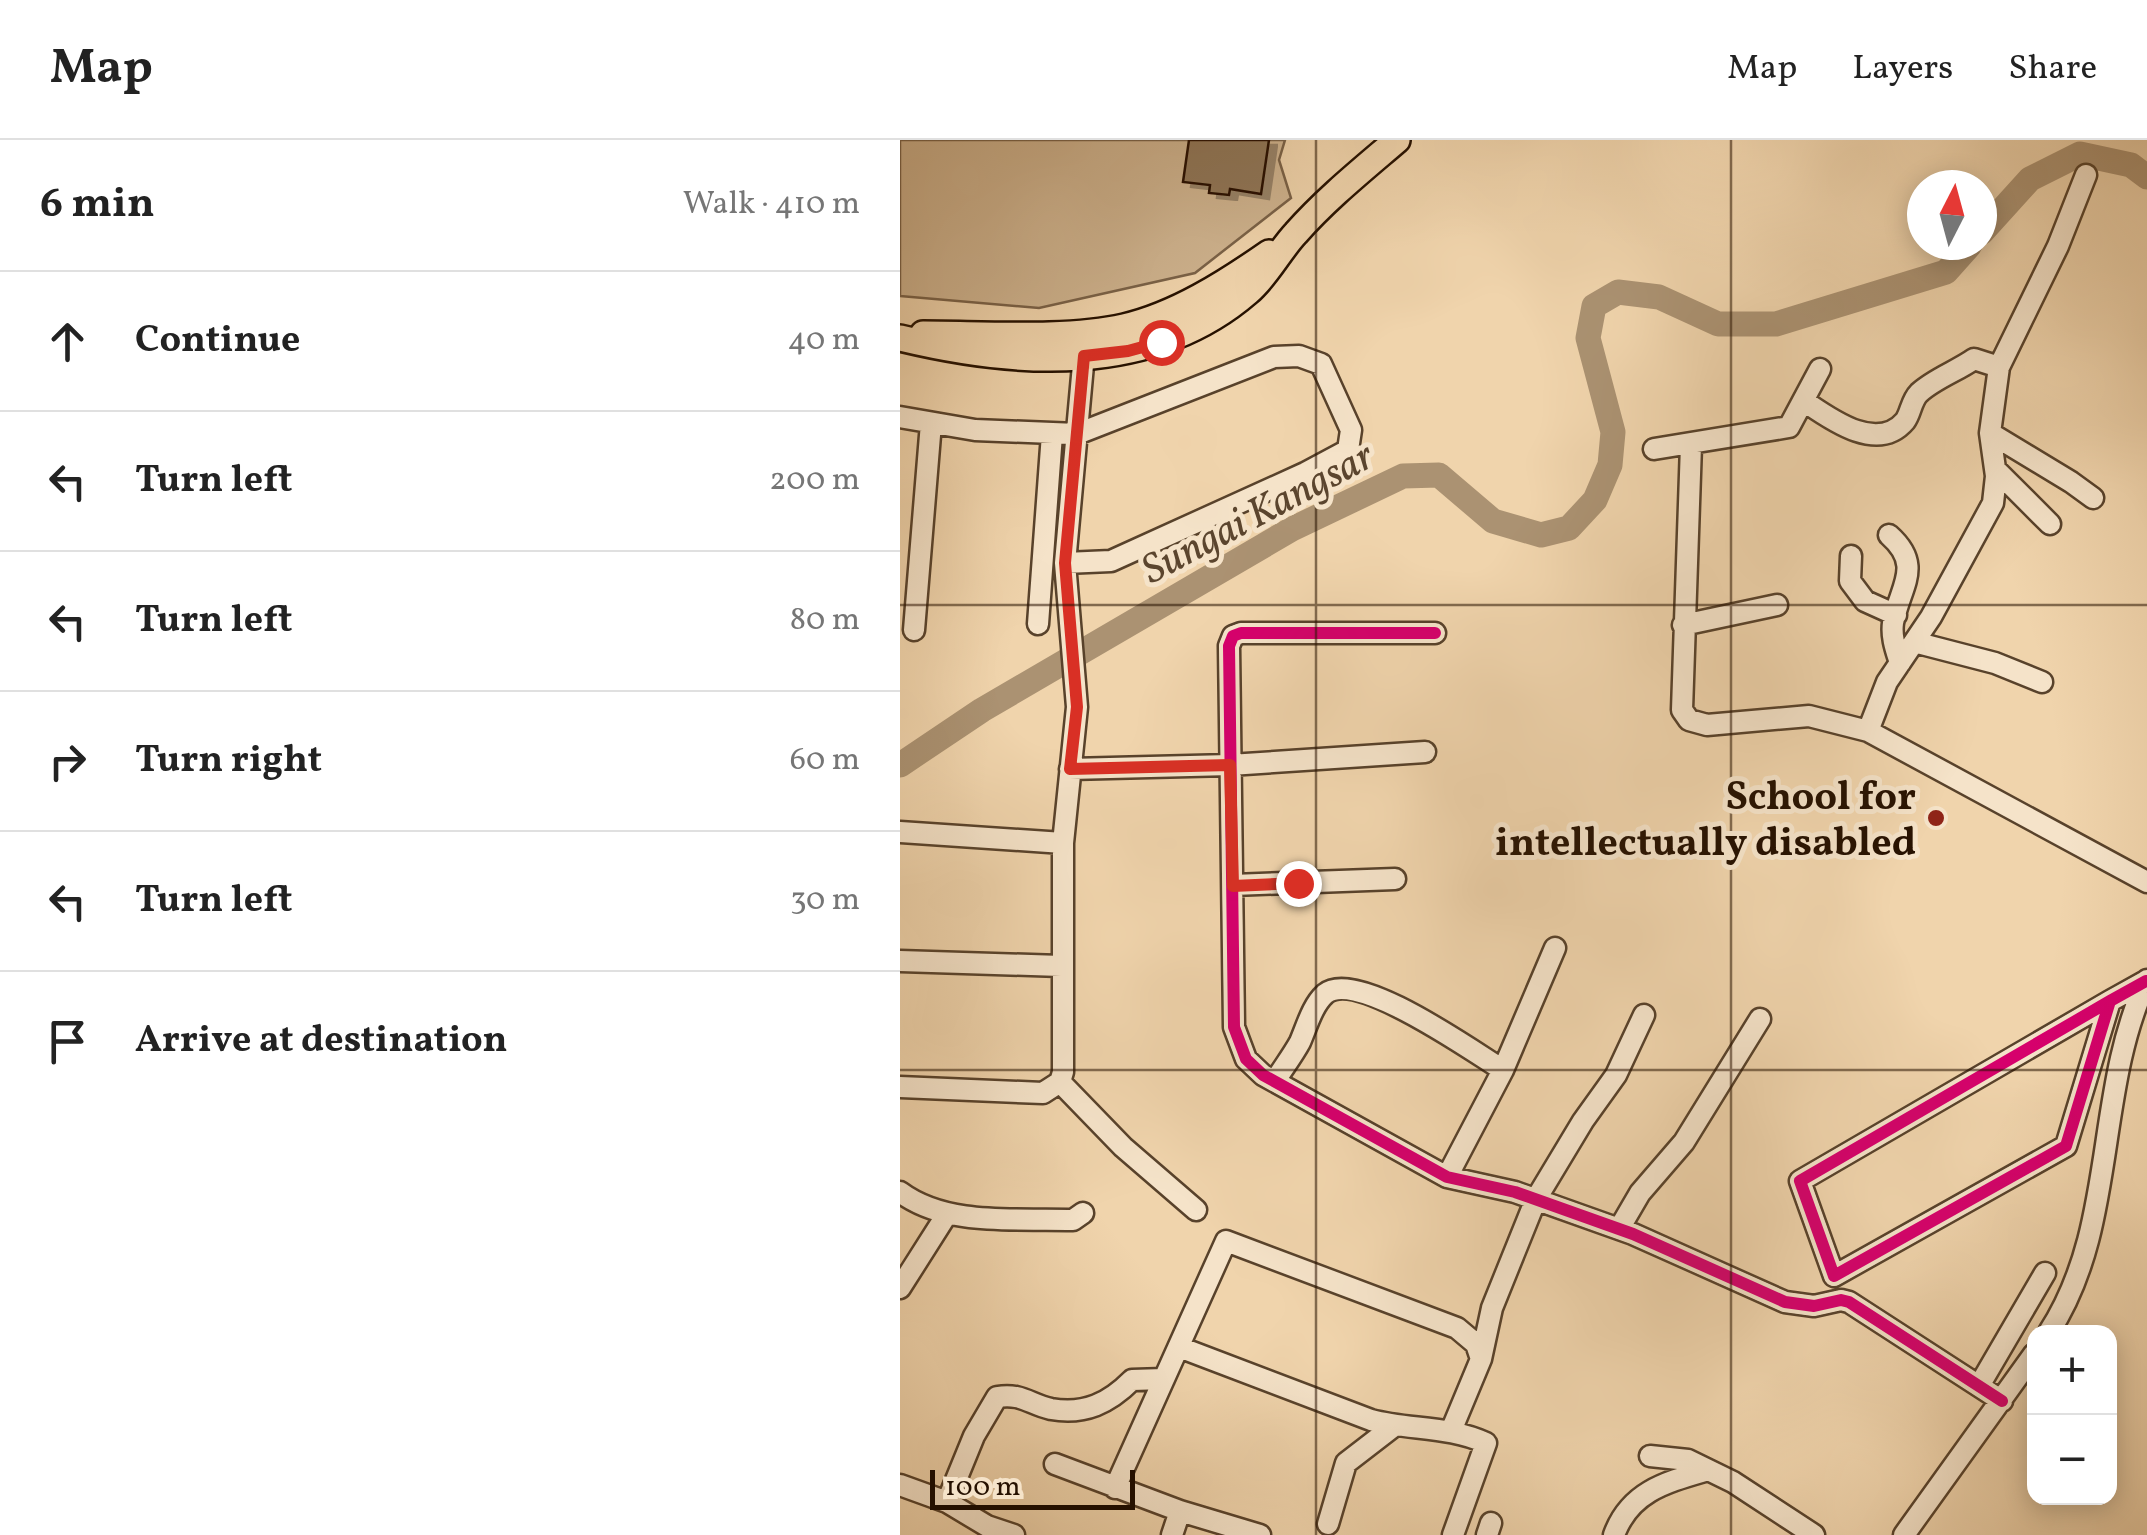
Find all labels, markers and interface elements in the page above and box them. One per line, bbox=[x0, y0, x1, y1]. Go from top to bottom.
text: Map bbox=[50, 36, 153, 103]
text: Map bbox=[1727, 45, 1797, 93]
text: Layers bbox=[1852, 45, 1953, 93]
text: Share bbox=[2008, 45, 2097, 93]
north arrow bbox=[1907, 170, 1997, 260]
text: 6 min bbox=[40, 176, 155, 235]
text: Walk · 410 m bbox=[683, 183, 860, 227]
icon: ahead bbox=[40, 314, 95, 369]
text: Continue bbox=[135, 315, 300, 368]
text: 40 m bbox=[788, 319, 860, 363]
route start bbox=[1139, 320, 1185, 366]
water label: Sungai Kangsar bbox=[1132, 429, 1386, 601]
icon: left bbox=[40, 454, 95, 509]
text: Turn left bbox=[135, 455, 292, 508]
text: 200 m bbox=[769, 459, 860, 503]
icon: left bbox=[40, 594, 95, 649]
text: Turn left bbox=[135, 595, 292, 648]
text: 80 m bbox=[790, 599, 860, 643]
icon: right bbox=[40, 734, 95, 789]
text: Turn right bbox=[135, 735, 322, 788]
text: 60 m bbox=[790, 739, 860, 783]
place label: School for intellectually disabled bbox=[1495, 771, 1916, 873]
marker: School for intellectually disabled bbox=[1925, 807, 1947, 829]
route end bbox=[1276, 861, 1322, 907]
icon: left bbox=[40, 874, 95, 929]
text: Turn left bbox=[135, 875, 292, 928]
text: 30 m bbox=[790, 879, 860, 923]
icon: arrive bbox=[40, 1014, 95, 1069]
text: Arrive at destination bbox=[135, 1015, 508, 1068]
map controls bbox=[2027, 1325, 2117, 1505]
button: + bbox=[2027, 1325, 2117, 1415]
button: − bbox=[2027, 1415, 2117, 1505]
scale bar bbox=[930, 1465, 1135, 1510]
text: 100 m bbox=[945, 1468, 1020, 1507]

